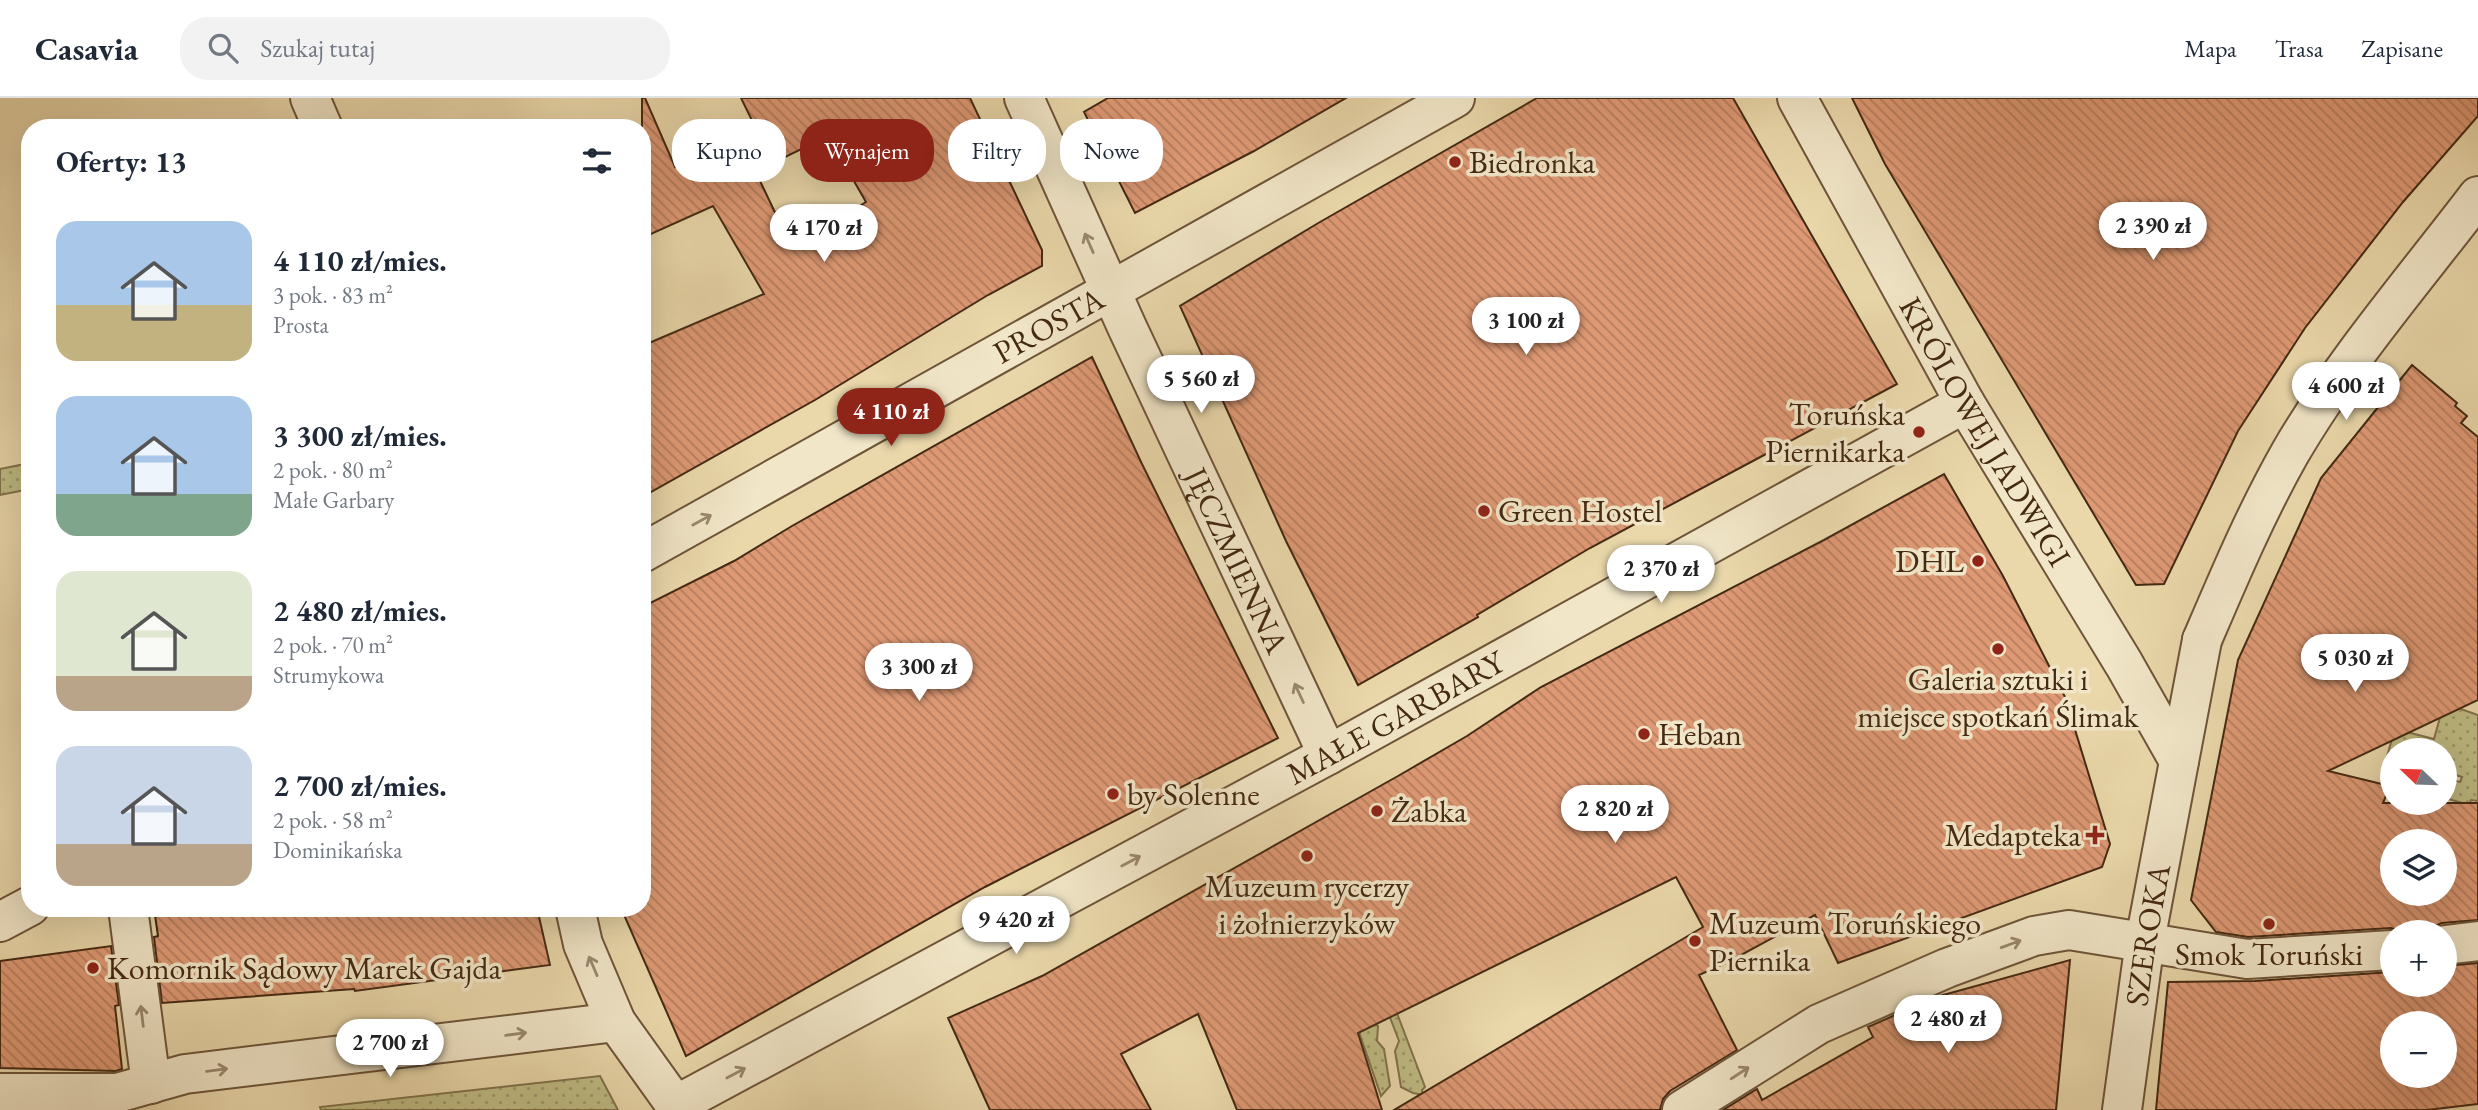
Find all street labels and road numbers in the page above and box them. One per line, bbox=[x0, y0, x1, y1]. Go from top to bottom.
street label: PROSTA bbox=[986, 277, 1112, 373]
street label: KRÓLOWEJ JADWIGI bbox=[1890, 289, 2081, 574]
street label: JĘCZMIENNA bbox=[1174, 458, 1299, 661]
street label: MAŁE GARBARY bbox=[1279, 640, 1513, 794]
street label: SZEROKA bbox=[2115, 859, 2180, 1009]

